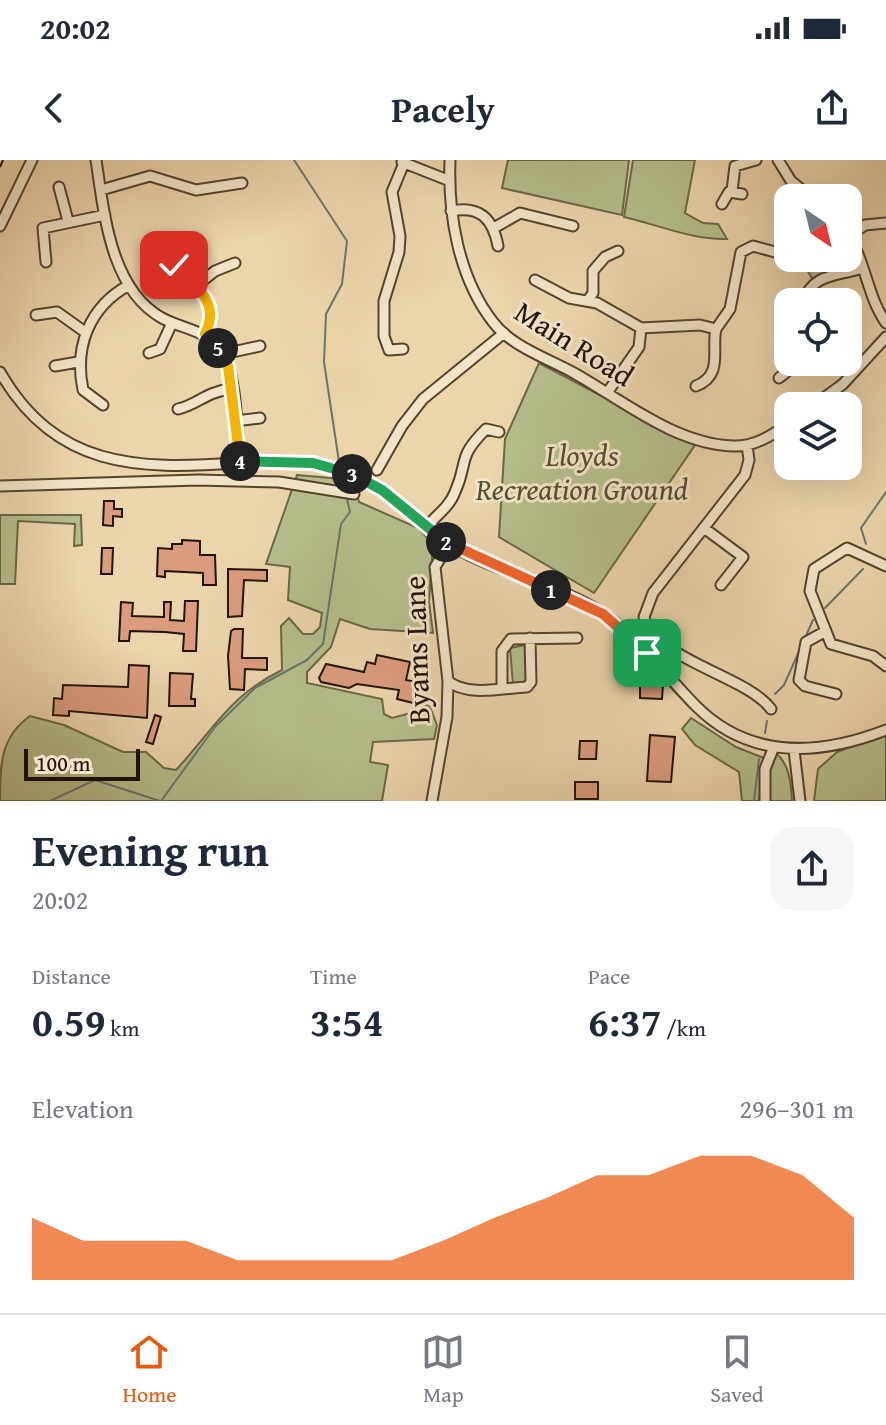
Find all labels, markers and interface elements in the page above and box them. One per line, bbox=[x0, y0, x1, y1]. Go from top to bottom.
text: 20:02 bbox=[40, 6, 111, 50]
text: Pacely bbox=[391, 82, 495, 135]
icon: back bbox=[32, 86, 76, 130]
icon: share bbox=[810, 86, 854, 130]
north arrow bbox=[774, 184, 862, 272]
map controls bbox=[774, 184, 862, 480]
pin bbox=[140, 231, 208, 299]
icon: check bbox=[152, 243, 196, 287]
button: locate bbox=[774, 288, 862, 376]
street label: Main Road bbox=[506, 289, 643, 397]
pin: 5 bbox=[198, 328, 238, 368]
text: 5 bbox=[212, 332, 224, 364]
button: layers bbox=[774, 392, 862, 480]
park label: Lloyds Recreation Ground bbox=[475, 433, 688, 511]
pin: 4 bbox=[220, 441, 260, 481]
text: 4 bbox=[234, 445, 246, 477]
pin: 3 bbox=[332, 454, 372, 494]
text: 3 bbox=[346, 458, 358, 490]
pin: 2 bbox=[426, 522, 466, 562]
text: 2 bbox=[440, 526, 452, 558]
pin: 1 bbox=[531, 570, 571, 610]
text: 1 bbox=[545, 574, 557, 606]
street label: Byams Lane bbox=[391, 575, 441, 725]
pin bbox=[613, 619, 681, 687]
icon: arrive bbox=[625, 631, 669, 675]
scale bar bbox=[24, 745, 140, 781]
text: 100 m bbox=[36, 747, 91, 779]
text: Evening run bbox=[32, 818, 269, 882]
button: share bbox=[770, 827, 854, 911]
text: 20:02 bbox=[32, 880, 88, 919]
text: Distance bbox=[32, 960, 111, 992]
text: Time bbox=[310, 960, 357, 992]
text: Pace bbox=[588, 960, 630, 992]
text: 0.59 bbox=[32, 992, 105, 1051]
text: 3:54 bbox=[310, 992, 383, 1051]
text: 6:37 bbox=[588, 992, 661, 1051]
text: km bbox=[105, 1012, 139, 1044]
text: /km bbox=[661, 1012, 706, 1044]
text: Elevation bbox=[32, 1089, 134, 1128]
text: 296–301 m bbox=[740, 1089, 854, 1128]
tab: Home bbox=[122, 1330, 177, 1410]
tab: Map bbox=[421, 1330, 465, 1410]
tab: Saved bbox=[710, 1330, 764, 1410]

